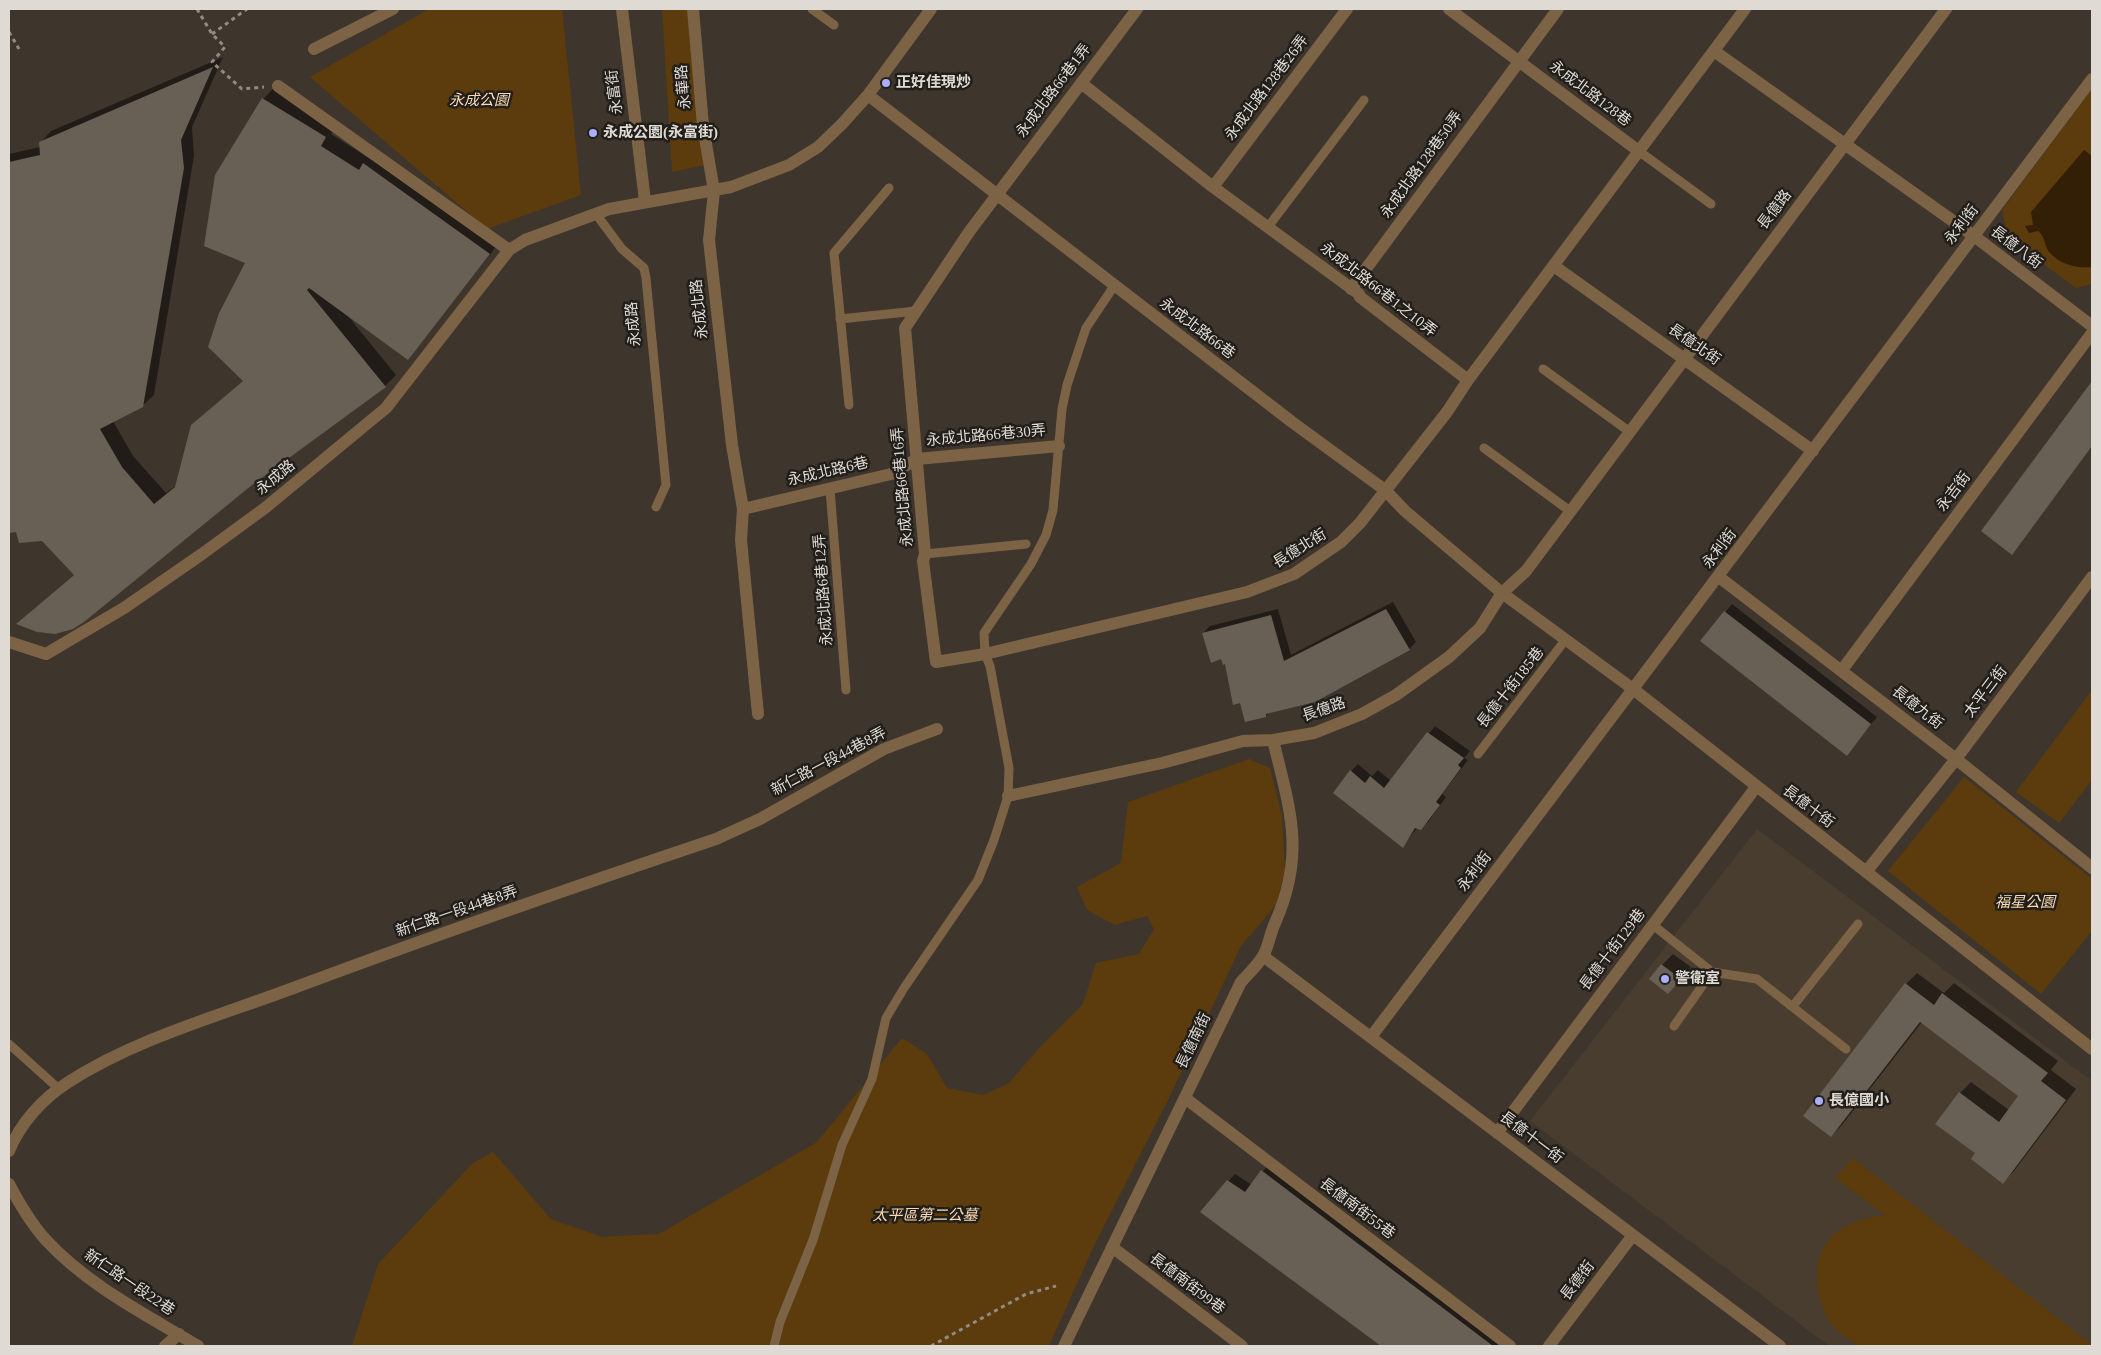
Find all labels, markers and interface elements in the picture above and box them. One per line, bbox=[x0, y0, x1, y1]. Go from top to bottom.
street label: 永成北路128巷26弄 bbox=[1221, 32, 1313, 144]
street label: 永成北路66巷1弄 bbox=[1013, 41, 1095, 141]
street label: 永成北路128巷 bbox=[1546, 57, 1634, 131]
street label: 永華路 bbox=[673, 64, 695, 110]
street label: 永富街 bbox=[603, 69, 627, 115]
place label: 正好佳現炒 bbox=[896, 74, 971, 92]
marker: 正好佳現炒 bbox=[880, 77, 892, 89]
park label: 永成公園 bbox=[449, 92, 509, 110]
street label: 永成北路128巷50弄 bbox=[1377, 108, 1467, 222]
place label: 永成公園(永富街) bbox=[603, 124, 718, 142]
marker: 永成公園(永富街) bbox=[587, 127, 599, 139]
street label: 長億路 bbox=[1754, 187, 1796, 233]
street label: 永利街 bbox=[1941, 202, 1983, 248]
street label: 長億八街 bbox=[1987, 223, 2045, 273]
street label: 永成北路66巷1之10弄 bbox=[1316, 239, 1440, 341]
street label: 永成北路 bbox=[688, 278, 712, 340]
street label: 永成北路66巷 bbox=[1156, 295, 1238, 363]
street label: 永成路 bbox=[623, 301, 645, 347]
street label: 長億北街 bbox=[1664, 320, 1724, 370]
street label: 永成北路66巷30弄 bbox=[925, 422, 1047, 450]
street label: 永成北路66巷16弄 bbox=[889, 426, 917, 548]
street label: 永成北路6巷 bbox=[786, 454, 870, 490]
street label: 永成路 bbox=[253, 457, 299, 499]
street label: 永吉街 bbox=[1933, 469, 1975, 515]
street label: 長億北街 bbox=[1270, 525, 1330, 573]
street label: 永利街 bbox=[1699, 526, 1741, 572]
street label: 永成北路6巷12弄 bbox=[811, 533, 837, 647]
street label: 長億十街185巷 bbox=[1474, 644, 1548, 732]
street label: 太平三街 bbox=[1961, 663, 2011, 721]
street label: 長億九街 bbox=[1888, 682, 1946, 734]
street label: 長億路 bbox=[1300, 694, 1348, 726]
street label: 新仁路一段44巷8弄 bbox=[768, 724, 890, 800]
street label: 長億十街 bbox=[1779, 782, 1837, 832]
street label: 永利街 bbox=[1454, 849, 1496, 895]
street label: 新仁路一段44巷8弄 bbox=[394, 883, 520, 941]
park label: 福星公園 bbox=[1995, 894, 2055, 912]
street label: 長億十街129巷 bbox=[1576, 906, 1650, 994]
place label: 警衛室 bbox=[1675, 970, 1720, 988]
marker: 警衛室 bbox=[1659, 973, 1671, 985]
street label: 長億南街 bbox=[1173, 1010, 1215, 1072]
place label: 長億國小 bbox=[1829, 1092, 1889, 1110]
marker: 長億國小 bbox=[1813, 1095, 1825, 1107]
street label: 長億十一街 bbox=[1496, 1108, 1566, 1168]
street label: 長億南街55巷 bbox=[1316, 1175, 1398, 1243]
park label: 太平區第二公墓 bbox=[873, 1207, 977, 1225]
street label: 新仁路一段22巷 bbox=[80, 1246, 178, 1320]
street label: 長億南街99巷 bbox=[1146, 1250, 1228, 1318]
street label: 長德街 bbox=[1557, 1258, 1599, 1304]

